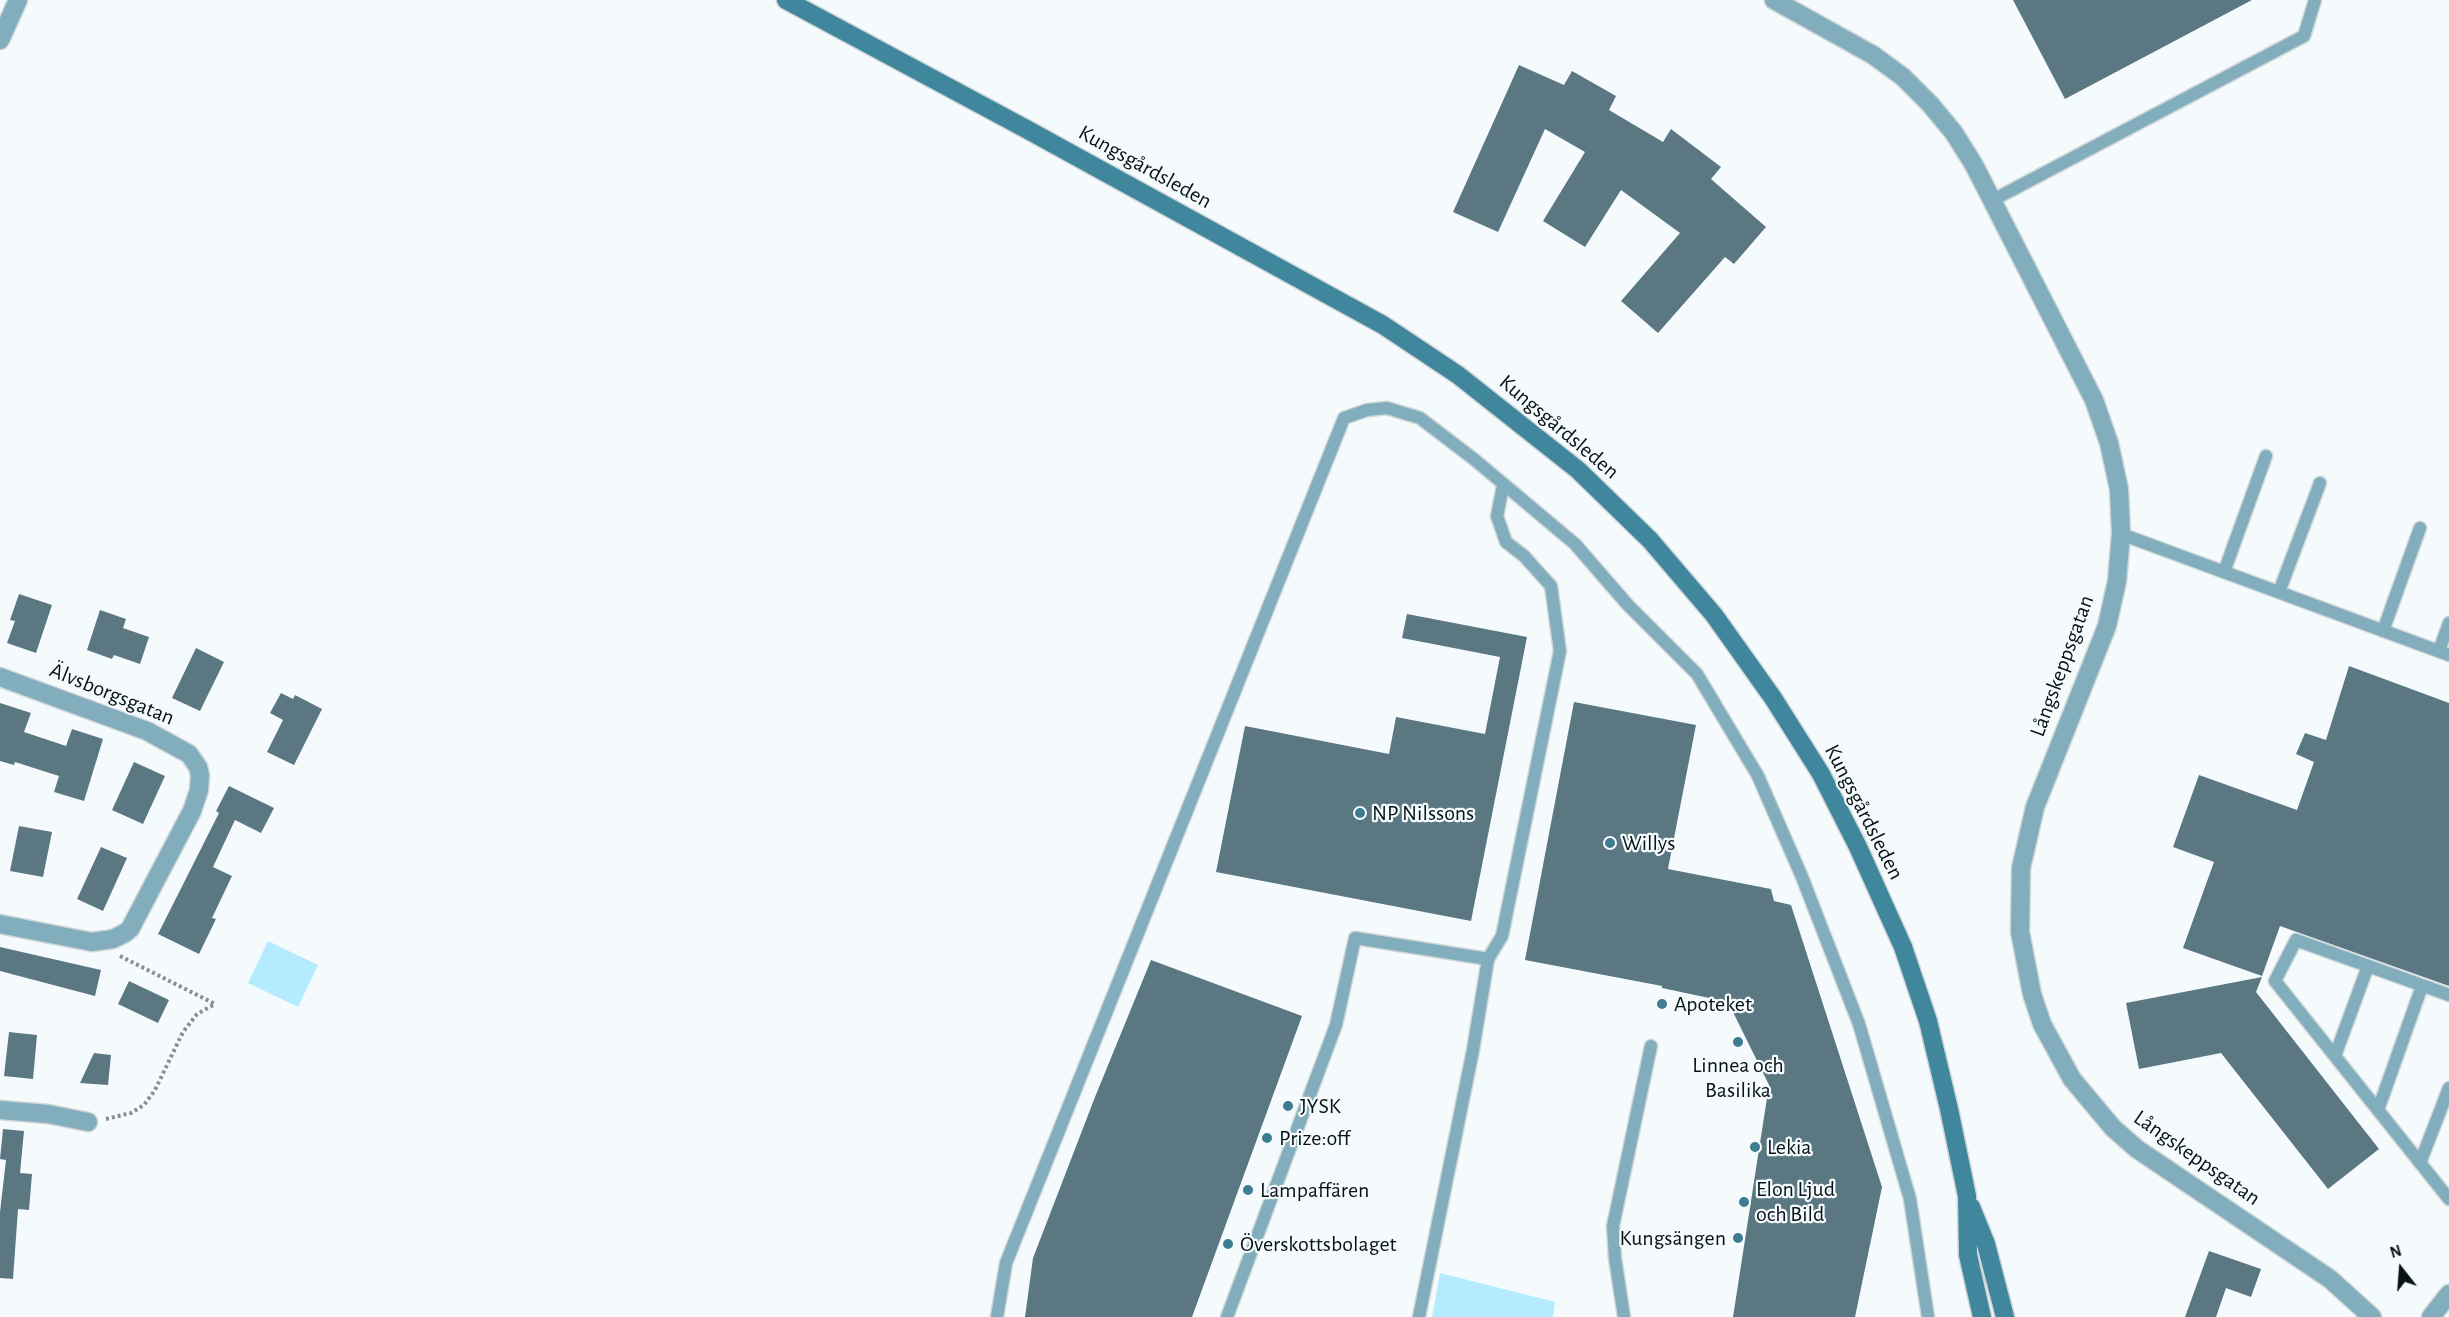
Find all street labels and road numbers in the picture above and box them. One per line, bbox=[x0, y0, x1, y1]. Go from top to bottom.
street label: Kungsgårdsleden bbox=[1074, 119, 1216, 215]
street label: Kungsgårdsleden bbox=[1494, 369, 1624, 485]
street label: Långskeppsgatan bbox=[2024, 592, 2100, 740]
street label: Älvsborgsgatan bbox=[46, 657, 178, 731]
street label: Kungsgårdsleden bbox=[1819, 740, 1909, 884]
street label: Långskeppsgatan bbox=[2129, 1105, 2265, 1211]

